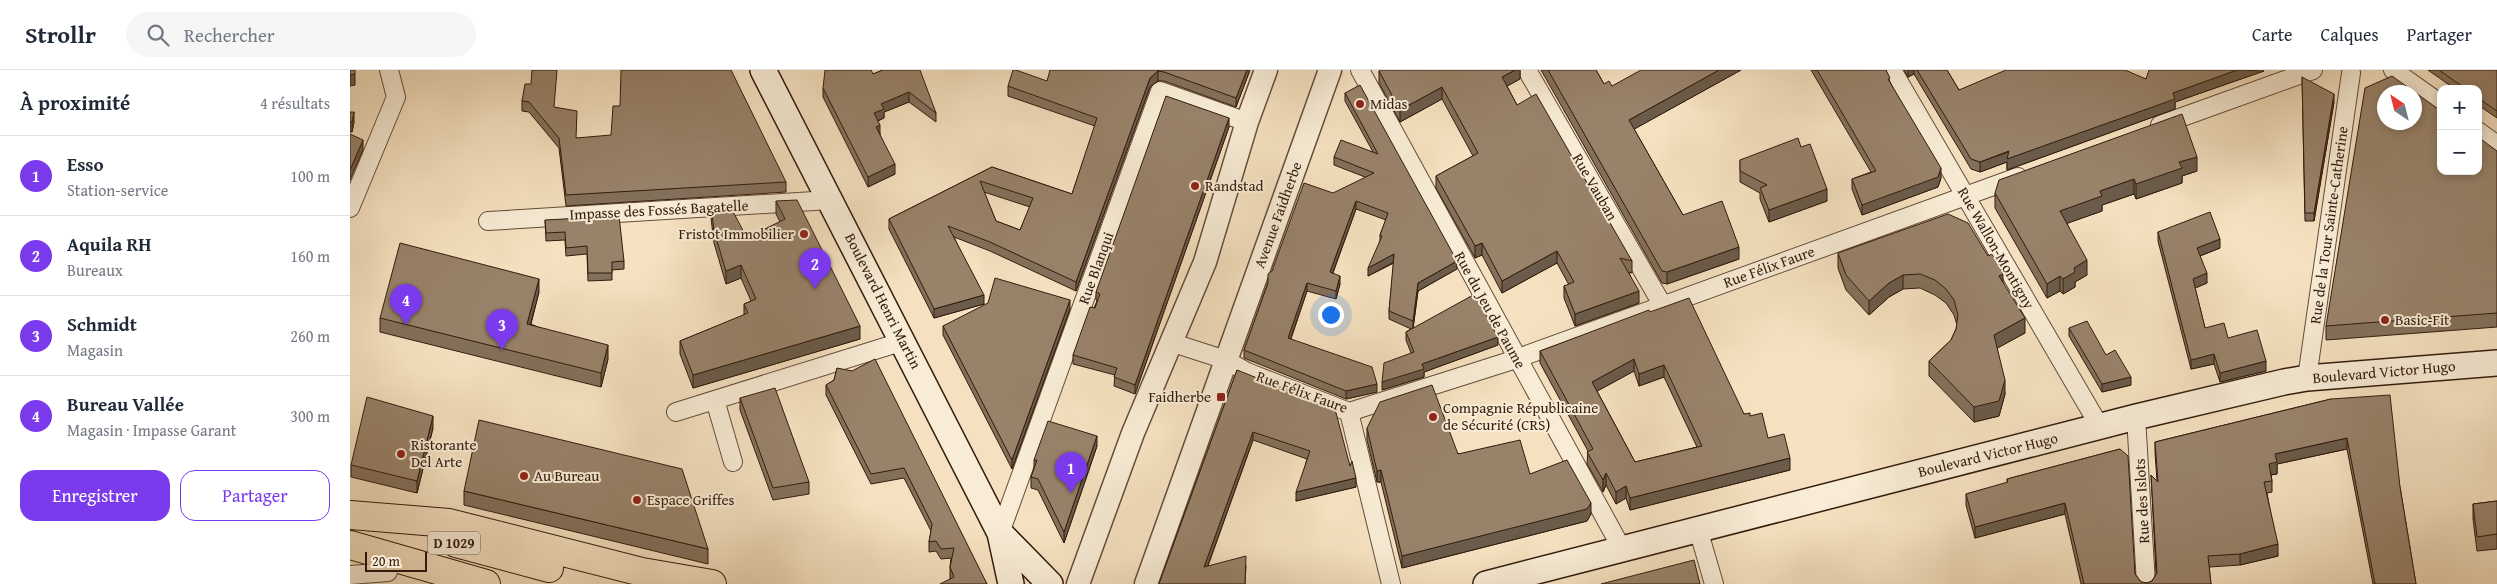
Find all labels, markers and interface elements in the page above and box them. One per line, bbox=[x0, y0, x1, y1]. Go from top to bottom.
search box bbox=[126, 12, 476, 57]
text: Strollr bbox=[25, 17, 96, 52]
icon: search bbox=[144, 21, 172, 49]
text: Rechercher bbox=[184, 21, 275, 49]
text: Carte bbox=[2252, 21, 2293, 48]
text: Calques bbox=[2321, 21, 2379, 48]
text: Partager bbox=[2407, 21, 2472, 48]
north arrow bbox=[2377, 85, 2422, 130]
map controls bbox=[2437, 85, 2482, 175]
button: + bbox=[2437, 85, 2482, 130]
text: À proximité bbox=[20, 87, 130, 118]
text: 4 résultats bbox=[260, 91, 330, 115]
place label: Midas bbox=[1370, 93, 1408, 114]
marker: Midas bbox=[1354, 98, 1366, 110]
street label: Rue de la Tour Sainte-Catherine bbox=[2304, 125, 2353, 325]
button: − bbox=[2437, 130, 2482, 175]
street label: Rue Vauban bbox=[1568, 149, 1623, 225]
text: Esso bbox=[67, 150, 104, 178]
street label: Avenue Faidherbe bbox=[1249, 159, 1307, 271]
text: 1 bbox=[32, 164, 40, 188]
text: 100 m bbox=[290, 164, 330, 188]
place label: Randstad bbox=[1205, 175, 1264, 196]
text: Station-service bbox=[67, 178, 168, 202]
marker: Randstad bbox=[1189, 180, 1201, 192]
street label: Rue Wallon-Montigny bbox=[1953, 183, 2040, 313]
street label: Impasse des Fossés Bagatelle bbox=[569, 194, 749, 225]
place label: Fristot Immobilier bbox=[678, 223, 794, 244]
marker: Fristot Immobilier bbox=[798, 228, 810, 240]
street label: Boulevard Henri Martin bbox=[840, 229, 927, 373]
street label: Rue Blanqui bbox=[1073, 229, 1118, 307]
text: Aquila RH bbox=[67, 230, 151, 258]
street label: Rue Félix Faure bbox=[1720, 240, 1817, 293]
text: 2 bbox=[32, 244, 40, 268]
text: 160 m bbox=[290, 244, 330, 268]
pin: 2 bbox=[799, 248, 831, 289]
street label: Rue du Jeu de Paume bbox=[1450, 248, 1531, 372]
text: Bureaux bbox=[67, 258, 123, 282]
pin: 4 bbox=[390, 284, 422, 325]
your location bbox=[1318, 302, 1344, 328]
pin: 3 bbox=[486, 309, 518, 350]
place label: Basic-Fit bbox=[2395, 309, 2450, 330]
text: Schmidt bbox=[67, 310, 137, 338]
marker: Basic-Fit bbox=[2379, 314, 2391, 326]
text: 3 bbox=[32, 324, 40, 348]
text: 260 m bbox=[290, 324, 330, 348]
text: Magasin bbox=[67, 338, 123, 362]
street label: Boulevard Victor Hugo bbox=[2312, 355, 2457, 388]
street label: Rue Félix Faure bbox=[1254, 365, 1351, 418]
place label: Faidherbe bbox=[1149, 386, 1211, 407]
text: Bureau Vallée bbox=[67, 390, 184, 418]
marker: Faidherbe bbox=[1215, 391, 1227, 403]
place label: Compagnie Républicaine de Sécurité (CRS) bbox=[1443, 397, 1598, 435]
text: 4 bbox=[32, 404, 40, 428]
text: 300 m bbox=[290, 404, 330, 428]
marker: Compagnie Républicaine de Sécurité (CRS) bbox=[1427, 411, 1439, 423]
text: Magasin · Impasse Garant bbox=[67, 418, 236, 442]
street label: Boulevard Victor Hugo bbox=[1916, 427, 2060, 482]
place label: Ristorante Del Arte bbox=[411, 434, 477, 472]
marker: Ristorante Del Arte bbox=[395, 448, 407, 460]
pin: 1 bbox=[1055, 452, 1087, 493]
street label: Rue des Islots bbox=[2129, 458, 2154, 544]
place label: Au Bureau bbox=[534, 465, 600, 486]
button: Enregistrer bbox=[20, 470, 170, 521]
button: Partager bbox=[180, 470, 330, 521]
marker: Au Bureau bbox=[518, 470, 530, 482]
place label: Espace Griffes bbox=[647, 489, 735, 510]
marker: Espace Griffes bbox=[631, 494, 643, 506]
road number: D 1029 bbox=[428, 532, 480, 554]
scale bar bbox=[365, 549, 428, 572]
text: 20 m bbox=[372, 551, 400, 571]

